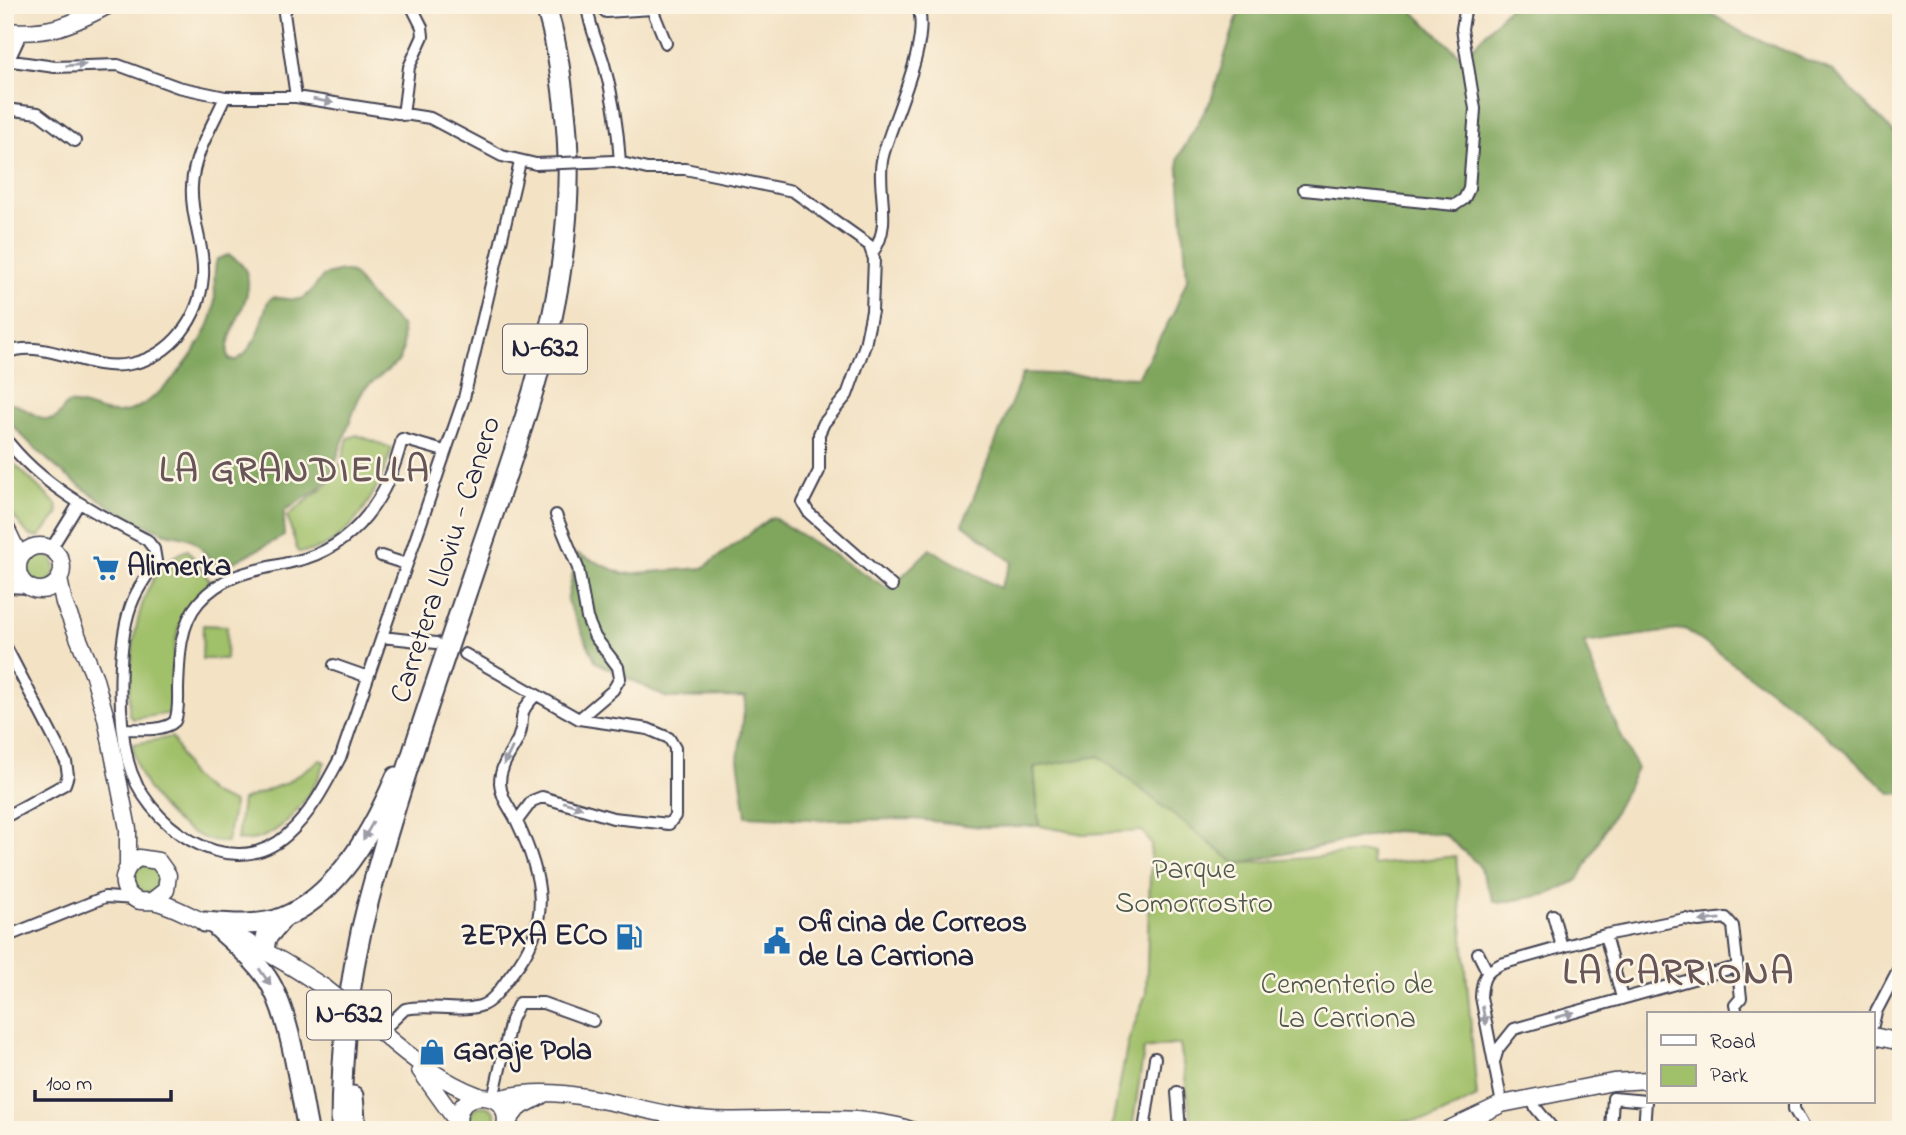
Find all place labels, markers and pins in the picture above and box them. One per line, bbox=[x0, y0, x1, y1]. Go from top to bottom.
place label: Alimerka bbox=[127, 546, 231, 590]
supermarket icon: Alimerka bbox=[91, 553, 121, 583]
place label: Oficina de Correos de La Carriona bbox=[798, 902, 1027, 980]
place label: ZEPXA ECO bbox=[460, 915, 608, 959]
fuel station icon: ZEPXA ECO bbox=[614, 922, 644, 952]
public building icon: Oficina de Correos de La Carriona bbox=[762, 926, 792, 956]
place label: Garaje Pola bbox=[453, 1030, 592, 1074]
shop icon: Garaje Pola bbox=[417, 1037, 447, 1067]

